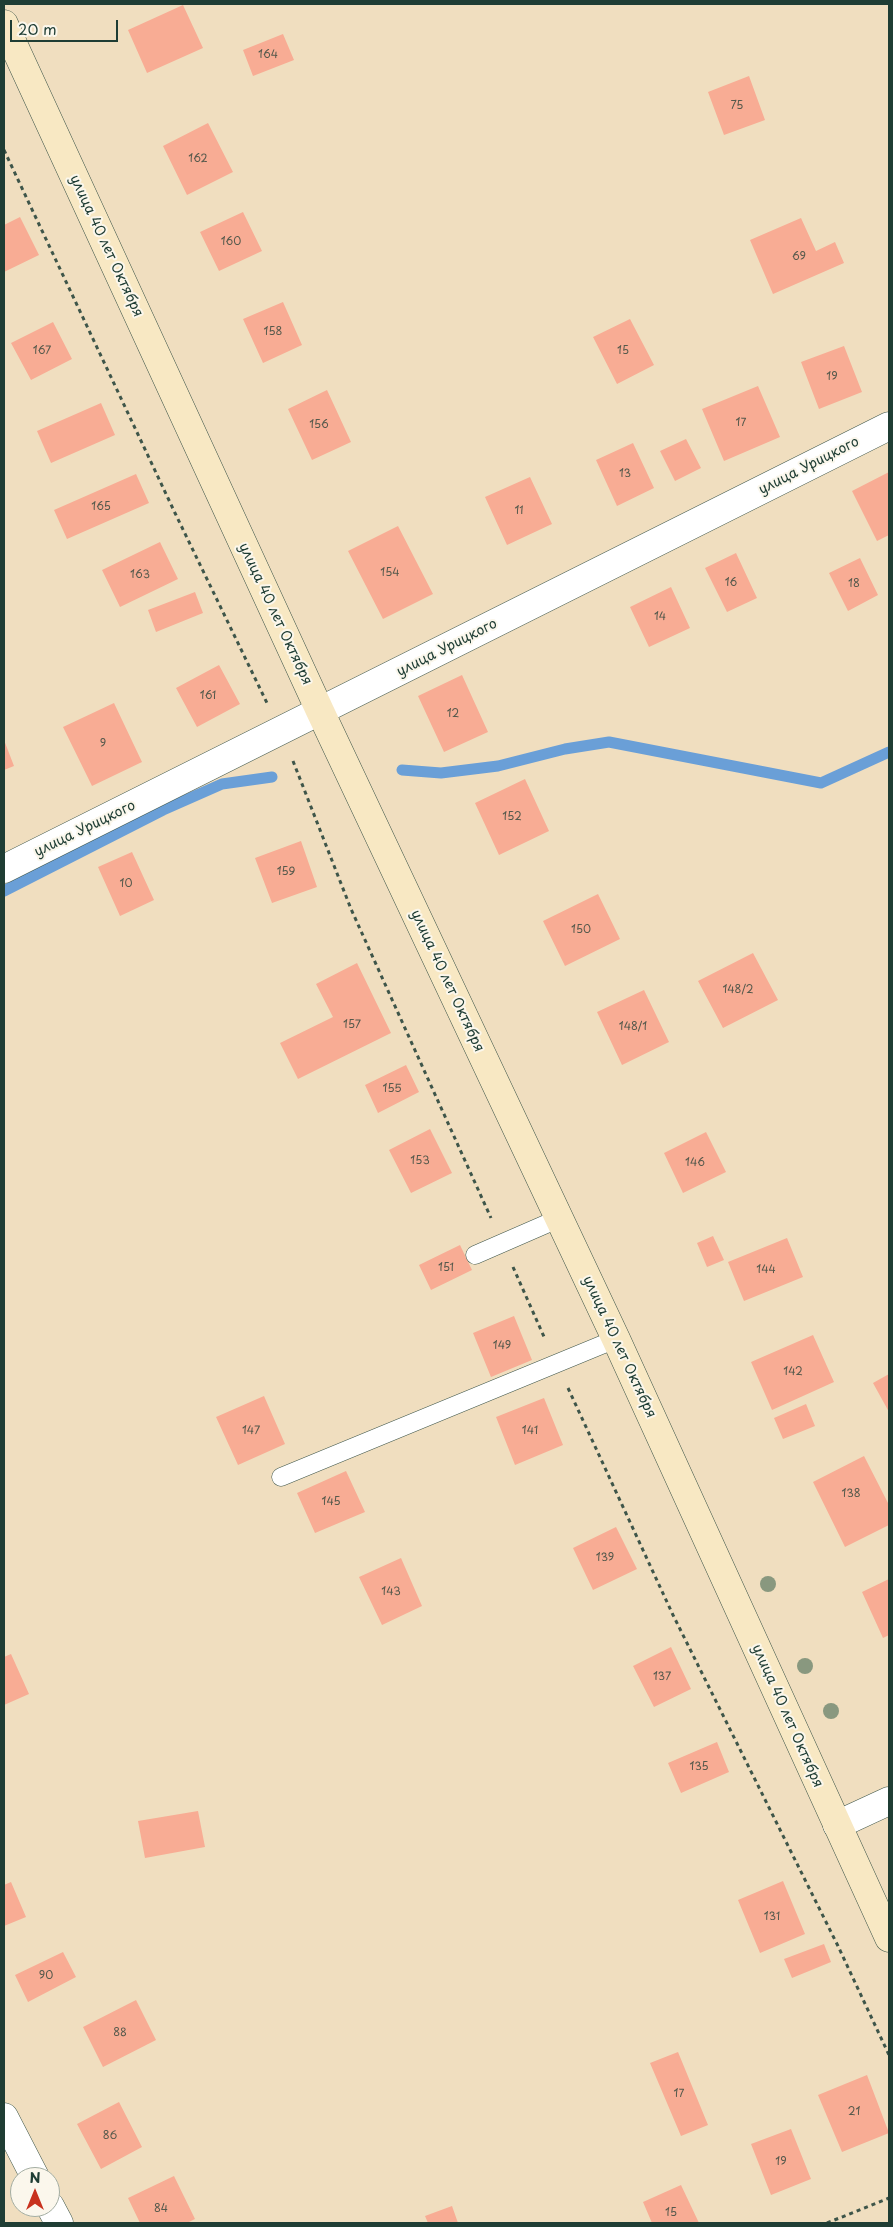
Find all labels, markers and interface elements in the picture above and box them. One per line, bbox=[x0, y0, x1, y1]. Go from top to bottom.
scale bar bbox=[12, 10, 120, 42]
text: 20 m bbox=[18, 17, 57, 40]
house number: 164 bbox=[258, 48, 278, 62]
house number: 75 bbox=[731, 99, 743, 113]
house number: 162 bbox=[188, 152, 208, 166]
street label: улица 40 лет Октября bbox=[66, 172, 146, 320]
house number: 160 bbox=[221, 235, 241, 249]
house number: 69 bbox=[792, 250, 806, 264]
house number: 158 bbox=[264, 325, 282, 339]
house number: 167 bbox=[33, 344, 51, 358]
house number: 15 bbox=[617, 344, 629, 358]
house number: 19 bbox=[826, 370, 838, 384]
house number: 17 bbox=[736, 416, 746, 430]
house number: 156 bbox=[309, 418, 329, 432]
street label: улица Урицкого bbox=[756, 433, 862, 499]
house number: 13 bbox=[619, 467, 631, 481]
house number: 165 bbox=[91, 500, 111, 514]
house number: 11 bbox=[514, 504, 524, 518]
street label: улица 40 лет Октября bbox=[235, 540, 315, 688]
house number: 154 bbox=[380, 566, 400, 580]
house number: 163 bbox=[130, 568, 150, 582]
house number: 16 bbox=[725, 576, 737, 590]
house number: 18 bbox=[848, 577, 860, 591]
house number: 14 bbox=[654, 610, 666, 624]
street label: улица Урицкого bbox=[394, 615, 500, 681]
house number: 161 bbox=[200, 689, 216, 703]
house number: 12 bbox=[447, 707, 459, 721]
house number: 9 bbox=[100, 737, 106, 751]
street label: улица Урицкого bbox=[32, 797, 138, 861]
house number: 152 bbox=[502, 810, 522, 824]
house number: 159 bbox=[277, 865, 295, 879]
house number: 10 bbox=[120, 877, 132, 891]
street label: улица 40 лет Октября bbox=[407, 907, 487, 1055]
house number: 150 bbox=[571, 923, 591, 937]
house number: 148/2 bbox=[722, 983, 754, 997]
house number: 157 bbox=[343, 1018, 361, 1032]
house number: 148/1 bbox=[619, 1020, 647, 1034]
house number: 155 bbox=[382, 1082, 402, 1096]
house number: 153 bbox=[410, 1154, 430, 1168]
house number: 146 bbox=[685, 1156, 705, 1170]
house number: 151 bbox=[438, 1261, 454, 1275]
house number: 144 bbox=[756, 1263, 776, 1277]
street label: улица 40 лет Октября bbox=[579, 1273, 659, 1421]
house number: 149 bbox=[493, 1339, 511, 1353]
house number: 142 bbox=[783, 1365, 803, 1379]
house number: 147 bbox=[242, 1424, 260, 1438]
house number: 141 bbox=[522, 1424, 538, 1438]
house number: 138 bbox=[841, 1487, 861, 1501]
house number: 145 bbox=[321, 1495, 341, 1509]
house number: 139 bbox=[596, 1551, 614, 1565]
house number: 143 bbox=[381, 1585, 401, 1599]
street label: улица 40 лет Октября bbox=[748, 1642, 826, 1790]
house number: 137 bbox=[653, 1670, 671, 1684]
house number: 135 bbox=[689, 1760, 709, 1774]
house number: 131 bbox=[764, 1910, 780, 1924]
house number: 90 bbox=[39, 1969, 53, 1983]
house number: 88 bbox=[113, 2026, 127, 2040]
house number: 17 bbox=[674, 2087, 684, 2101]
house number: 21 bbox=[848, 2105, 860, 2119]
house number: 86 bbox=[103, 2129, 117, 2143]
house number: 19 bbox=[775, 2155, 787, 2169]
north arrow bbox=[10, 2167, 60, 2217]
text: N bbox=[29, 2167, 41, 2188]
house number: 84 bbox=[154, 2202, 168, 2216]
house number: 15 bbox=[665, 2206, 677, 2220]

